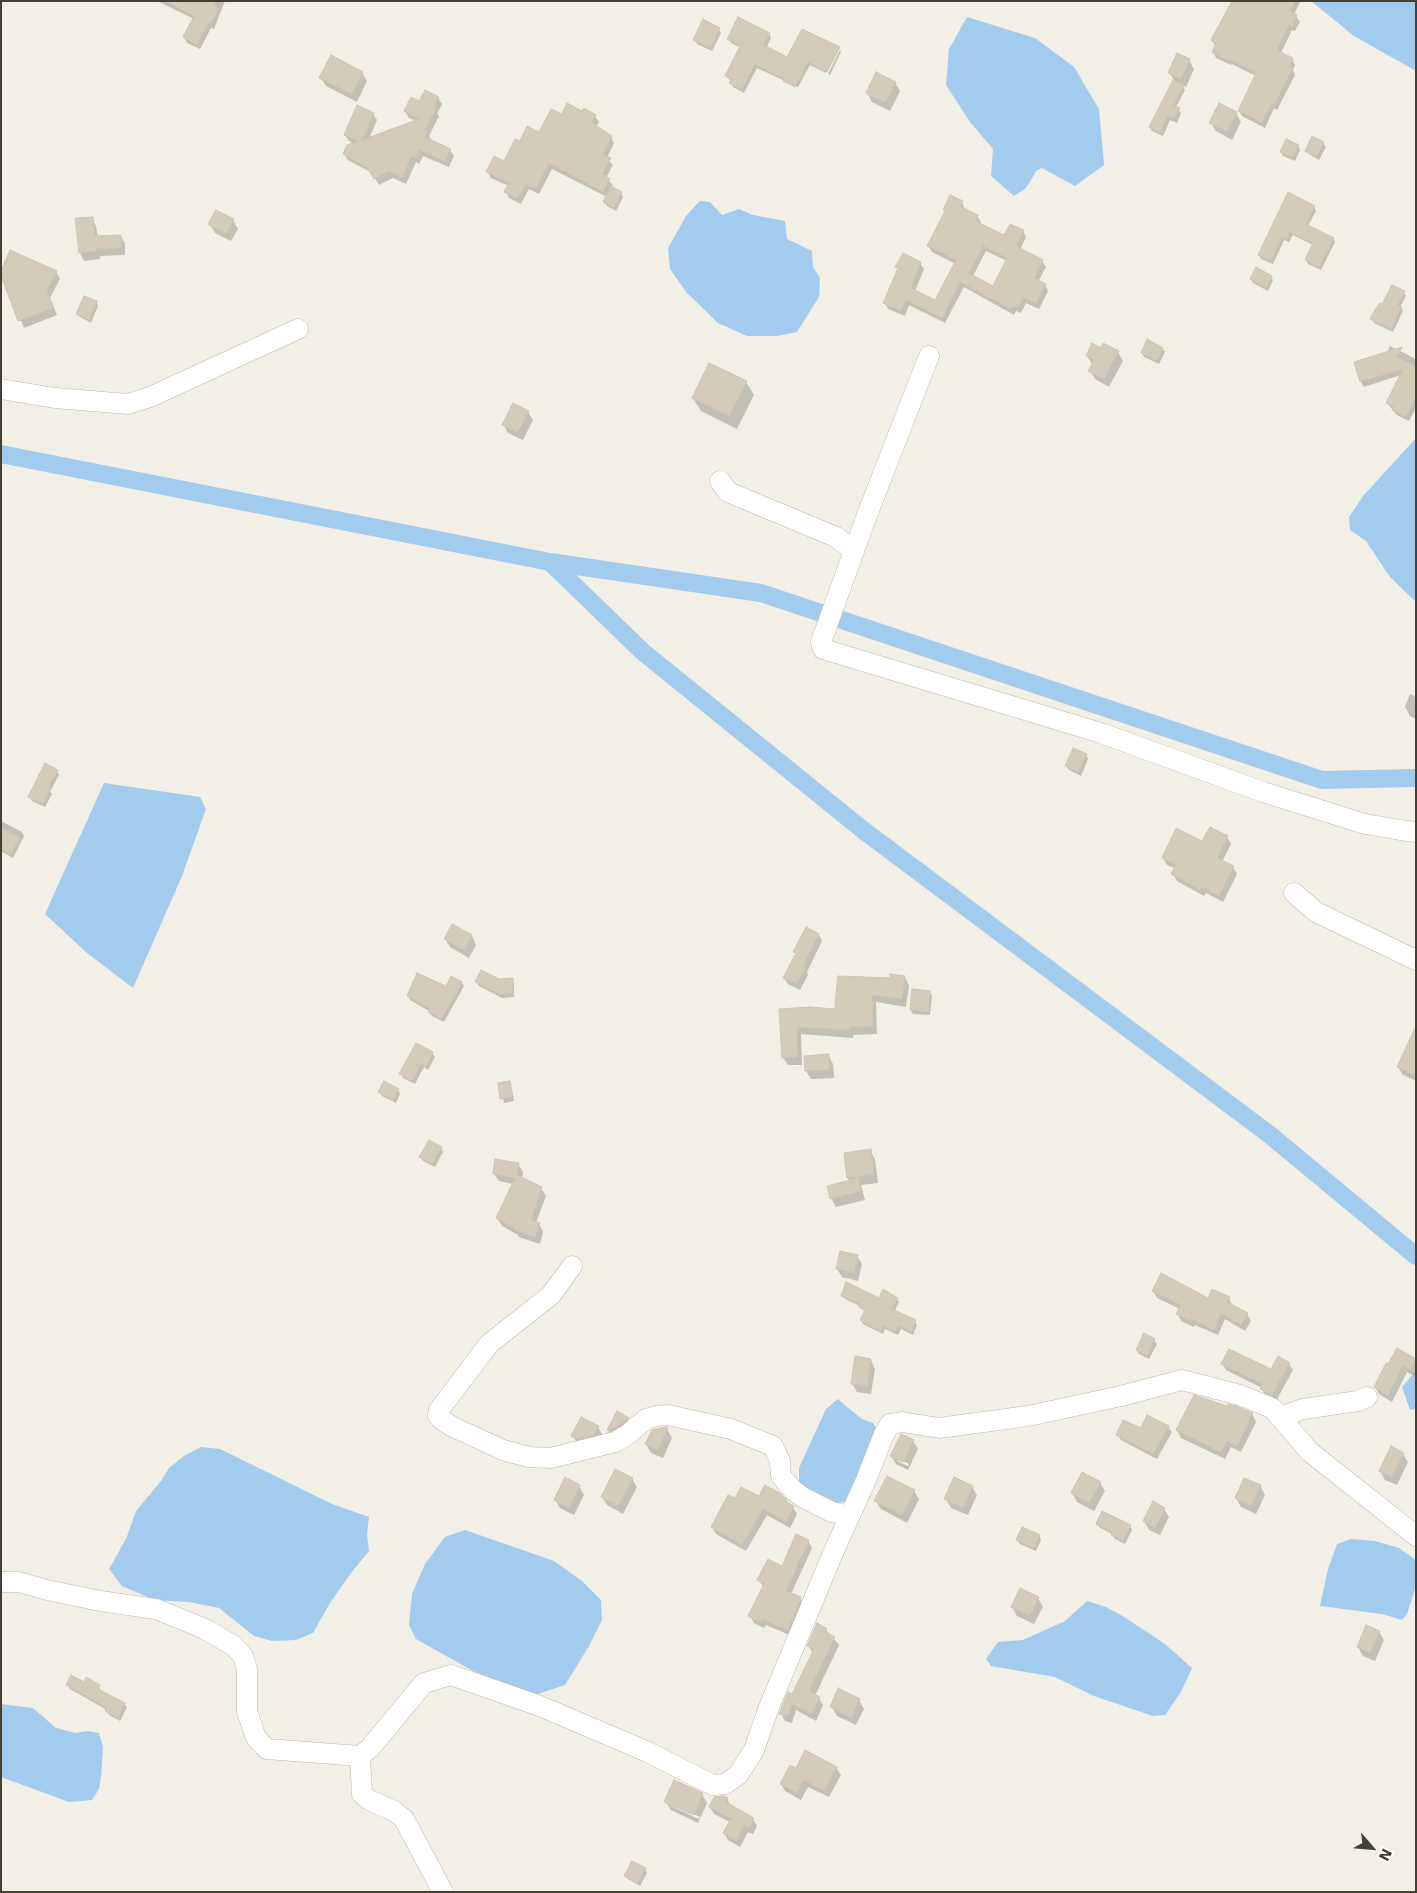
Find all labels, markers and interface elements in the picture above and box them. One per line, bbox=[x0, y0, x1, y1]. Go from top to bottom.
north arrow bbox=[1347, 1823, 1397, 1873]
text: N bbox=[1376, 1846, 1395, 1864]

